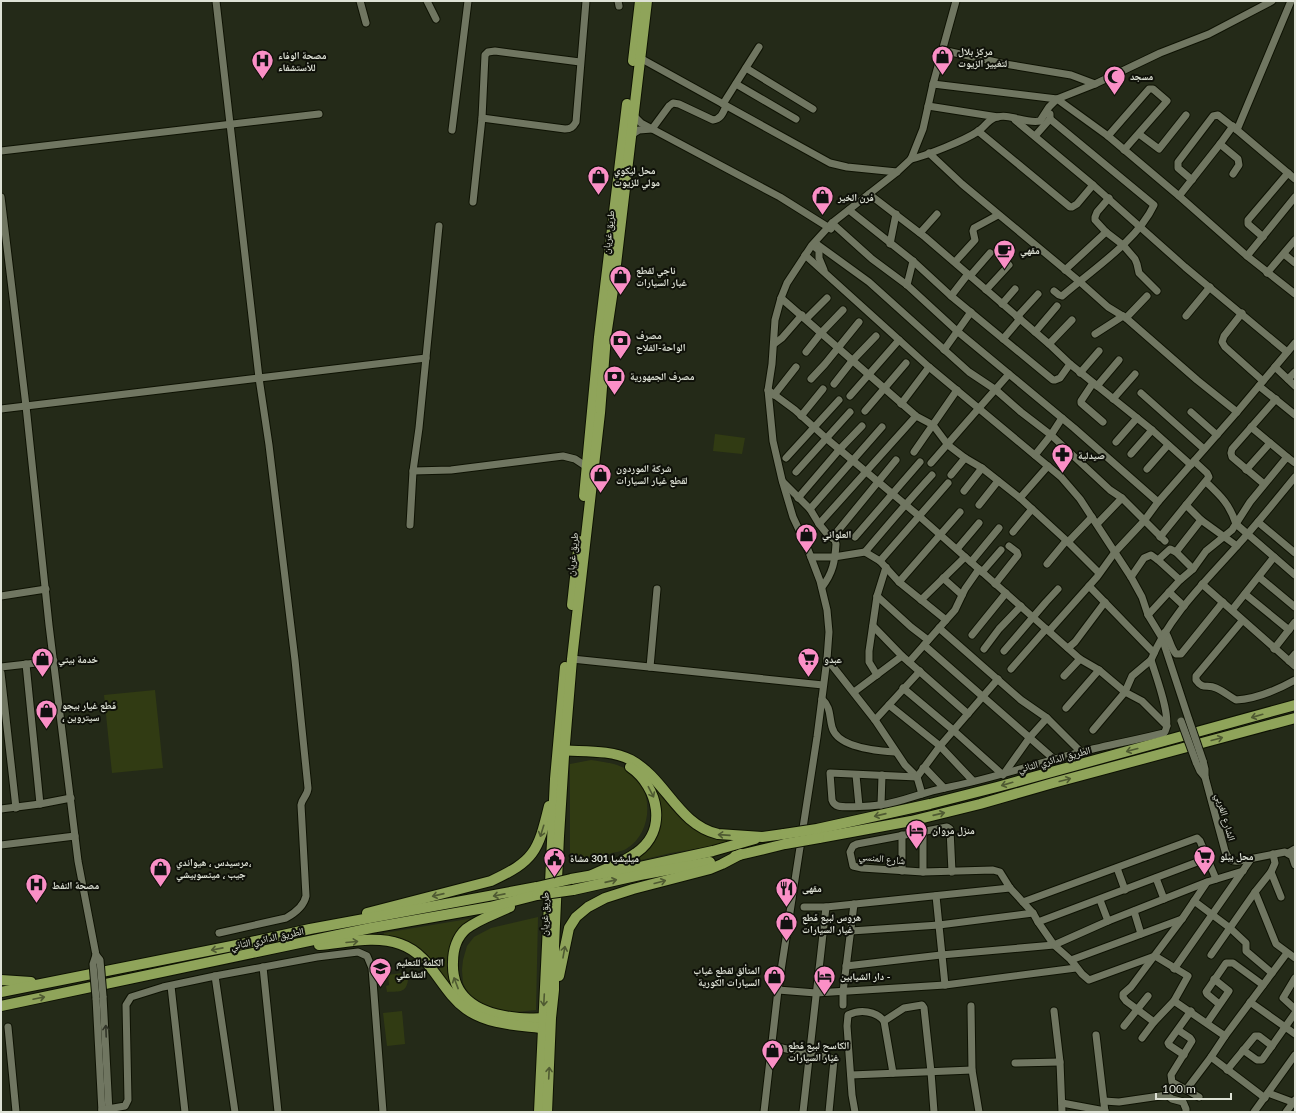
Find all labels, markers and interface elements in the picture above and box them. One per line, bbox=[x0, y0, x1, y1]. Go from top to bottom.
shop icon: مركز بلال لتغيير الزيوت bbox=[929, 44, 955, 77]
place label: مركز بلال لتغيير الزيوت bbox=[958, 45, 1007, 70]
hospital icon: مصحة الوفاء للأستشفاء bbox=[250, 48, 276, 81]
place label: مصحة الوفاء للأستشفاء bbox=[278, 49, 327, 73]
mosque icon: مسجد bbox=[1101, 63, 1127, 96]
place label: مسجد bbox=[1130, 70, 1153, 82]
shop icon: محل ليكوي مولي للزيوت bbox=[585, 163, 611, 196]
place label: محل ليكوي مولي للزيوت bbox=[614, 164, 660, 190]
shop icon: فرن الخير bbox=[810, 184, 836, 217]
place label: فرن الخير bbox=[837, 191, 874, 204]
street label: طريق غريان bbox=[599, 209, 618, 255]
cafe icon: مقهي bbox=[991, 237, 1017, 270]
place label: مقهي bbox=[1020, 244, 1040, 258]
shop icon: ناجي لقطع غيار السيارات bbox=[607, 263, 633, 296]
place label: ناجي لقطع غيار السيارات bbox=[636, 264, 687, 289]
bank icon: مصرف الواحة-الفلاح bbox=[608, 328, 634, 361]
place label: مصرف الواحة-الفلاح bbox=[636, 329, 686, 355]
bank icon: مصرف الجمهورية bbox=[602, 363, 628, 396]
place label: مصرف الجمهورية bbox=[630, 370, 695, 383]
pharmacy icon: صيدلية bbox=[1049, 442, 1075, 475]
place label: صيدلية bbox=[1078, 449, 1105, 461]
shop icon: شركة الموردون لقطع غيار السيارات bbox=[587, 461, 613, 494]
place label: شركة الموردون لقطع غيار السيارات bbox=[616, 462, 688, 488]
shop icon: العلواني bbox=[794, 521, 820, 554]
place label: العلواني bbox=[822, 528, 851, 542]
street label: طريق غريان bbox=[564, 531, 581, 577]
shop icon: خدمة بيتي bbox=[30, 646, 56, 679]
supermarket icon: عبدو bbox=[796, 646, 822, 679]
place label: خدمة بيتي bbox=[58, 653, 99, 667]
place label: عبدو bbox=[824, 653, 842, 666]
shop icon: قطع غيار بيجو ، سيتروين bbox=[33, 698, 59, 731]
place label: قطع غيار بيجو ، سيتروين bbox=[62, 699, 116, 724]
one-way arrow bbox=[1251, 713, 1264, 720]
one-way arrow bbox=[1211, 735, 1224, 742]
street label: الطريق الدائري الثاني bbox=[1016, 744, 1092, 777]
one-way arrow bbox=[1126, 747, 1139, 754]
one-way arrow bbox=[1058, 775, 1071, 783]
one-way arrow bbox=[1000, 781, 1013, 788]
one-way arrow bbox=[648, 786, 655, 798]
street label: الشارع الغربي bbox=[1211, 792, 1238, 843]
one-way arrow bbox=[932, 809, 945, 817]
one-way arrow bbox=[874, 812, 887, 819]
hotel icon: منزل مروان bbox=[904, 817, 930, 850]
one-way arrow bbox=[538, 824, 545, 837]
place label: منزل مروان bbox=[932, 824, 975, 837]
one-way arrow bbox=[717, 831, 730, 838]
supermarket icon: محل بيلو bbox=[1191, 843, 1217, 876]
public building icon: ميليشيا 301 مشاة bbox=[541, 845, 567, 878]
street label: شارع المنسي bbox=[858, 850, 906, 869]
place label: محل بيلو bbox=[1220, 850, 1254, 863]
place label: ميليشيا 301 مشاة bbox=[570, 852, 639, 864]
shop icon: مرسيدس ، هيواندي، جيب ، ميتسوبيشي bbox=[148, 855, 174, 888]
place label: مرسيدس ، هيواندي، جيب ، ميتسوبيشي bbox=[176, 856, 252, 882]
hospital icon: مصحة النفط bbox=[24, 872, 50, 905]
restaurant icon: مقهى bbox=[774, 875, 800, 908]
one-way arrow bbox=[604, 877, 617, 885]
one-way arrow bbox=[654, 878, 667, 885]
place label: مصحة النفط bbox=[52, 879, 100, 891]
place label: مقهى bbox=[802, 882, 822, 895]
one-way arrow bbox=[432, 891, 445, 899]
one-way arrow bbox=[493, 891, 506, 899]
street label: طريق غريان bbox=[537, 891, 552, 936]
shop icon: هروس لبيع قطع غيار السيارات bbox=[774, 910, 800, 943]
place label: هروس لبيع قطع غيار السيارات bbox=[802, 911, 861, 936]
street label: الطريق الدائري الثاني bbox=[229, 924, 305, 954]
one-way arrow bbox=[345, 938, 358, 946]
one-way arrow bbox=[211, 946, 224, 954]
one-way arrow bbox=[560, 946, 568, 959]
school or university icon: الكلمة للتعليم التفاعلي bbox=[368, 955, 394, 988]
place label: الكلمة للتعليم التفاعلي bbox=[396, 956, 444, 982]
shop icon: المتألق لقطع غياب السيارات الكورية bbox=[762, 963, 788, 996]
hotel icon: دار الشيابين - bbox=[812, 963, 838, 996]
place label: المتألق لقطع غياب السيارات الكورية bbox=[693, 964, 760, 989]
place label: دار الشيابين - bbox=[840, 970, 891, 983]
one-way arrow bbox=[452, 977, 460, 989]
one-way arrow bbox=[32, 993, 45, 1001]
one-way arrow bbox=[540, 993, 547, 1006]
one-way arrow bbox=[102, 1025, 109, 1038]
shop icon: الكاسح لبيع قطع غيار السيارات bbox=[759, 1038, 785, 1071]
place label: الكاسح لبيع قطع غيار السيارات bbox=[788, 1039, 849, 1064]
one-way arrow bbox=[545, 1067, 552, 1080]
scale bar bbox=[1156, 1075, 1231, 1101]
text: 100 m bbox=[1162, 1081, 1196, 1096]

